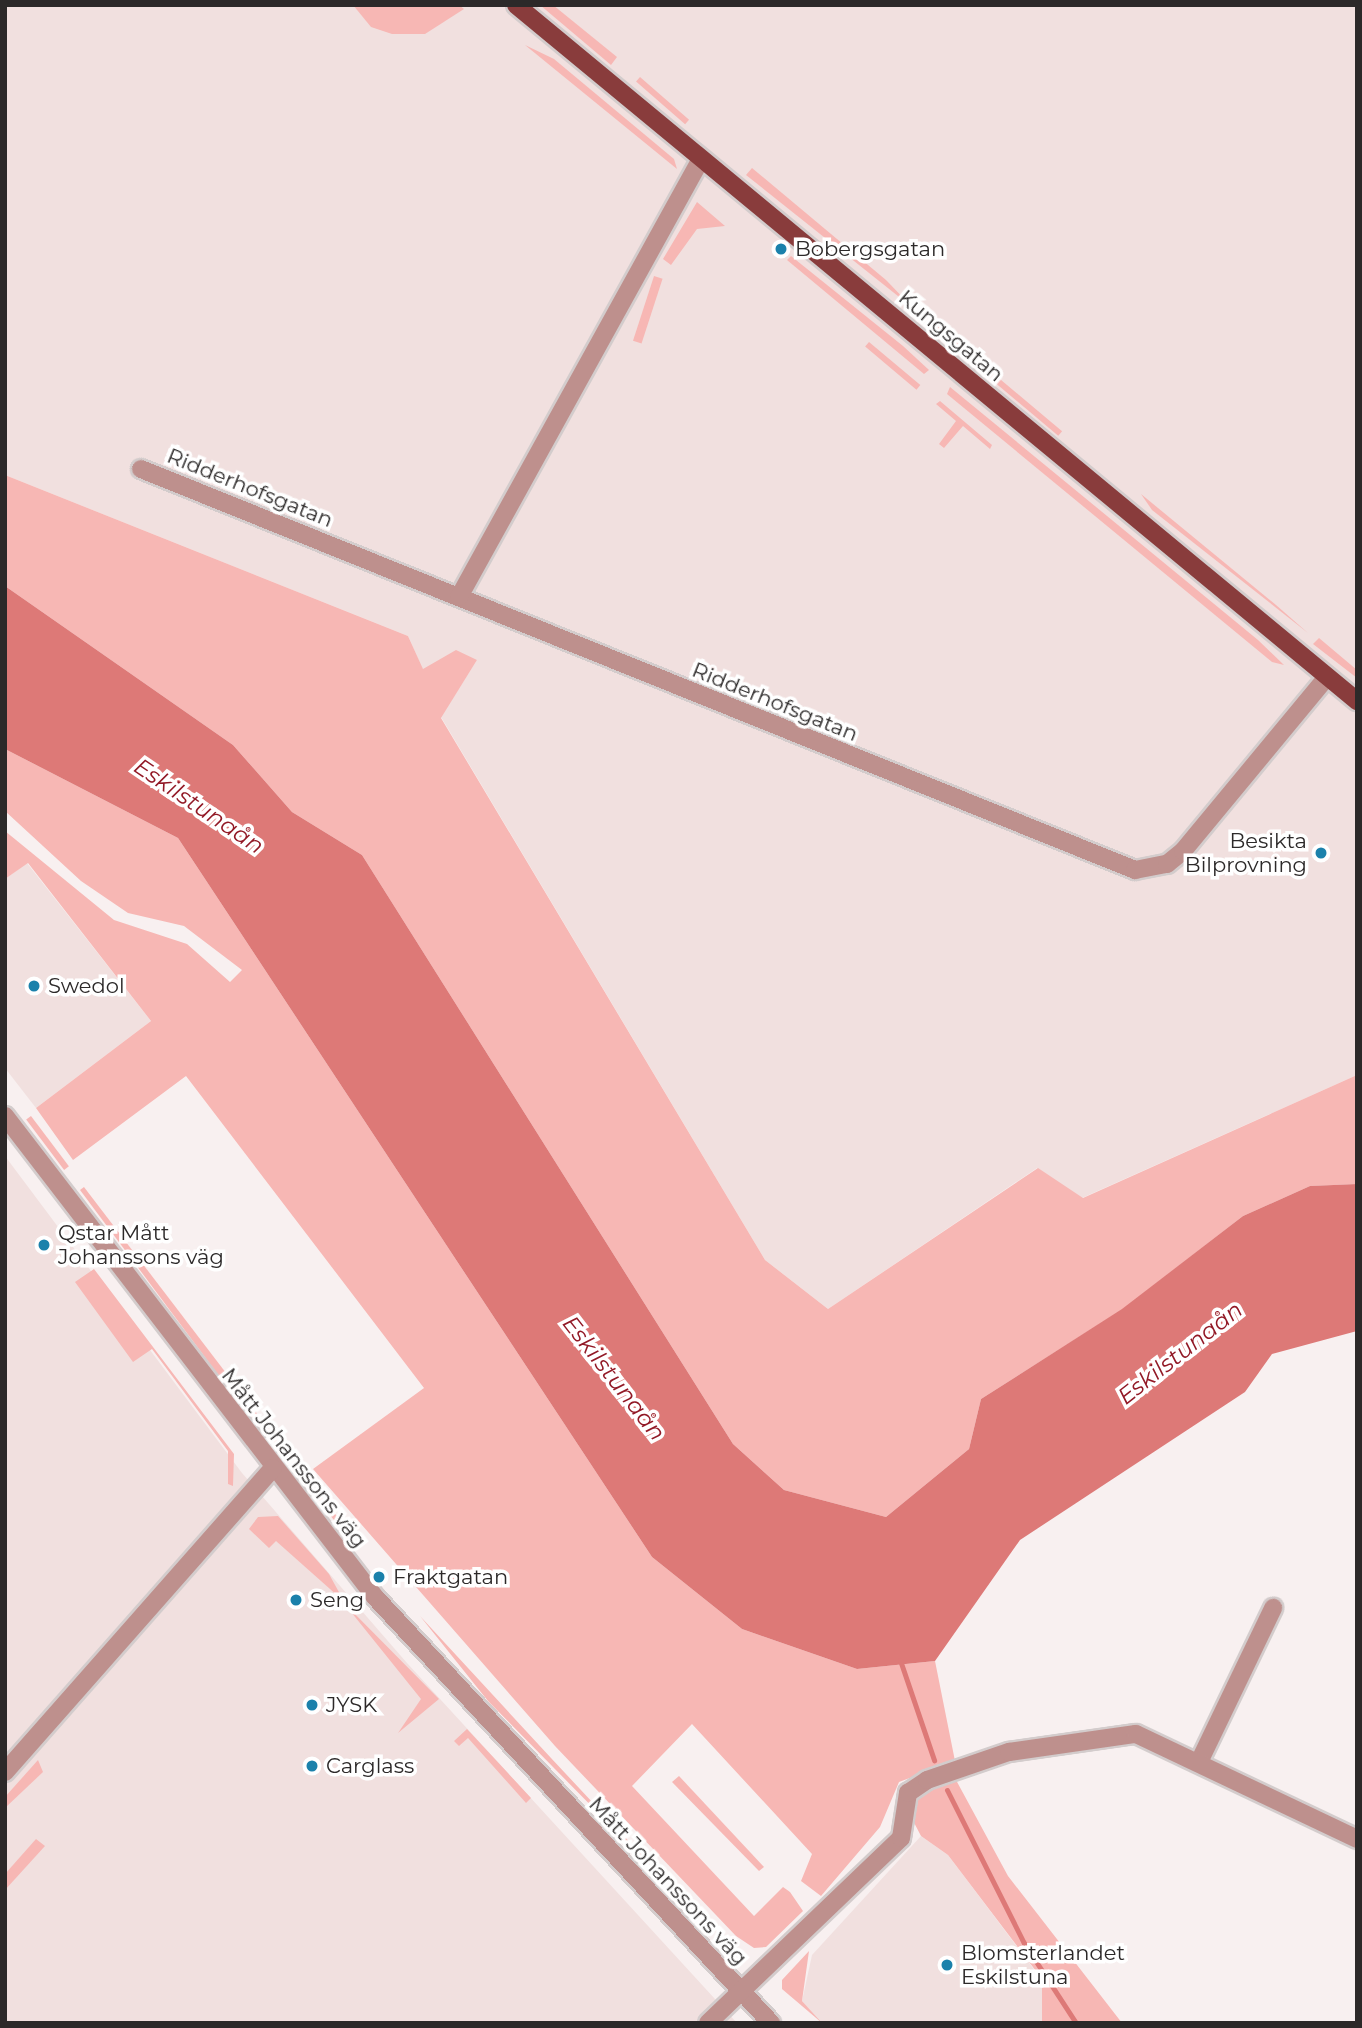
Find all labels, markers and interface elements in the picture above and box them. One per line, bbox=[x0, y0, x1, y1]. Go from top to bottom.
place label: Bobergsgatan bbox=[795, 236, 945, 262]
marker: Bobergsgatan bbox=[773, 241, 789, 257]
street label: Kungsgatan bbox=[894, 285, 1008, 387]
street label: Ridderhofsgatan bbox=[163, 443, 337, 533]
street label: Ridderhofsgatan bbox=[688, 657, 862, 747]
water label: Eskilstunaån bbox=[129, 752, 269, 860]
place label: Besikta Bilprovning bbox=[1185, 828, 1307, 878]
marker: Besikta Bilprovning bbox=[1313, 845, 1329, 861]
place label: Swedol bbox=[48, 973, 125, 999]
marker: Swedol bbox=[26, 978, 42, 994]
place label: Qstar Mått Johanssons väg bbox=[58, 1220, 224, 1270]
marker: Qstar Mått Johanssons väg bbox=[36, 1237, 52, 1253]
water label: Eskilstunaån bbox=[1112, 1296, 1248, 1410]
water label: Eskilstunaån bbox=[557, 1310, 671, 1446]
street label: Mått Johanssons väg bbox=[216, 1363, 372, 1553]
place label: Fraktgatan bbox=[393, 1564, 508, 1590]
marker: Fraktgatan bbox=[371, 1569, 387, 1585]
place label: Seng bbox=[310, 1587, 364, 1613]
marker: Seng bbox=[288, 1592, 304, 1608]
place label: JYSK bbox=[326, 1692, 377, 1718]
marker: JYSK bbox=[304, 1697, 320, 1713]
place label: Carglass bbox=[326, 1753, 414, 1779]
marker: Carglass bbox=[304, 1758, 320, 1774]
street label: Mått Johanssons väg bbox=[584, 1792, 752, 1970]
place label: Blomsterlandet Eskilstuna bbox=[961, 1940, 1125, 1990]
marker: Blomsterlandet Eskilstuna bbox=[939, 1957, 955, 1973]

